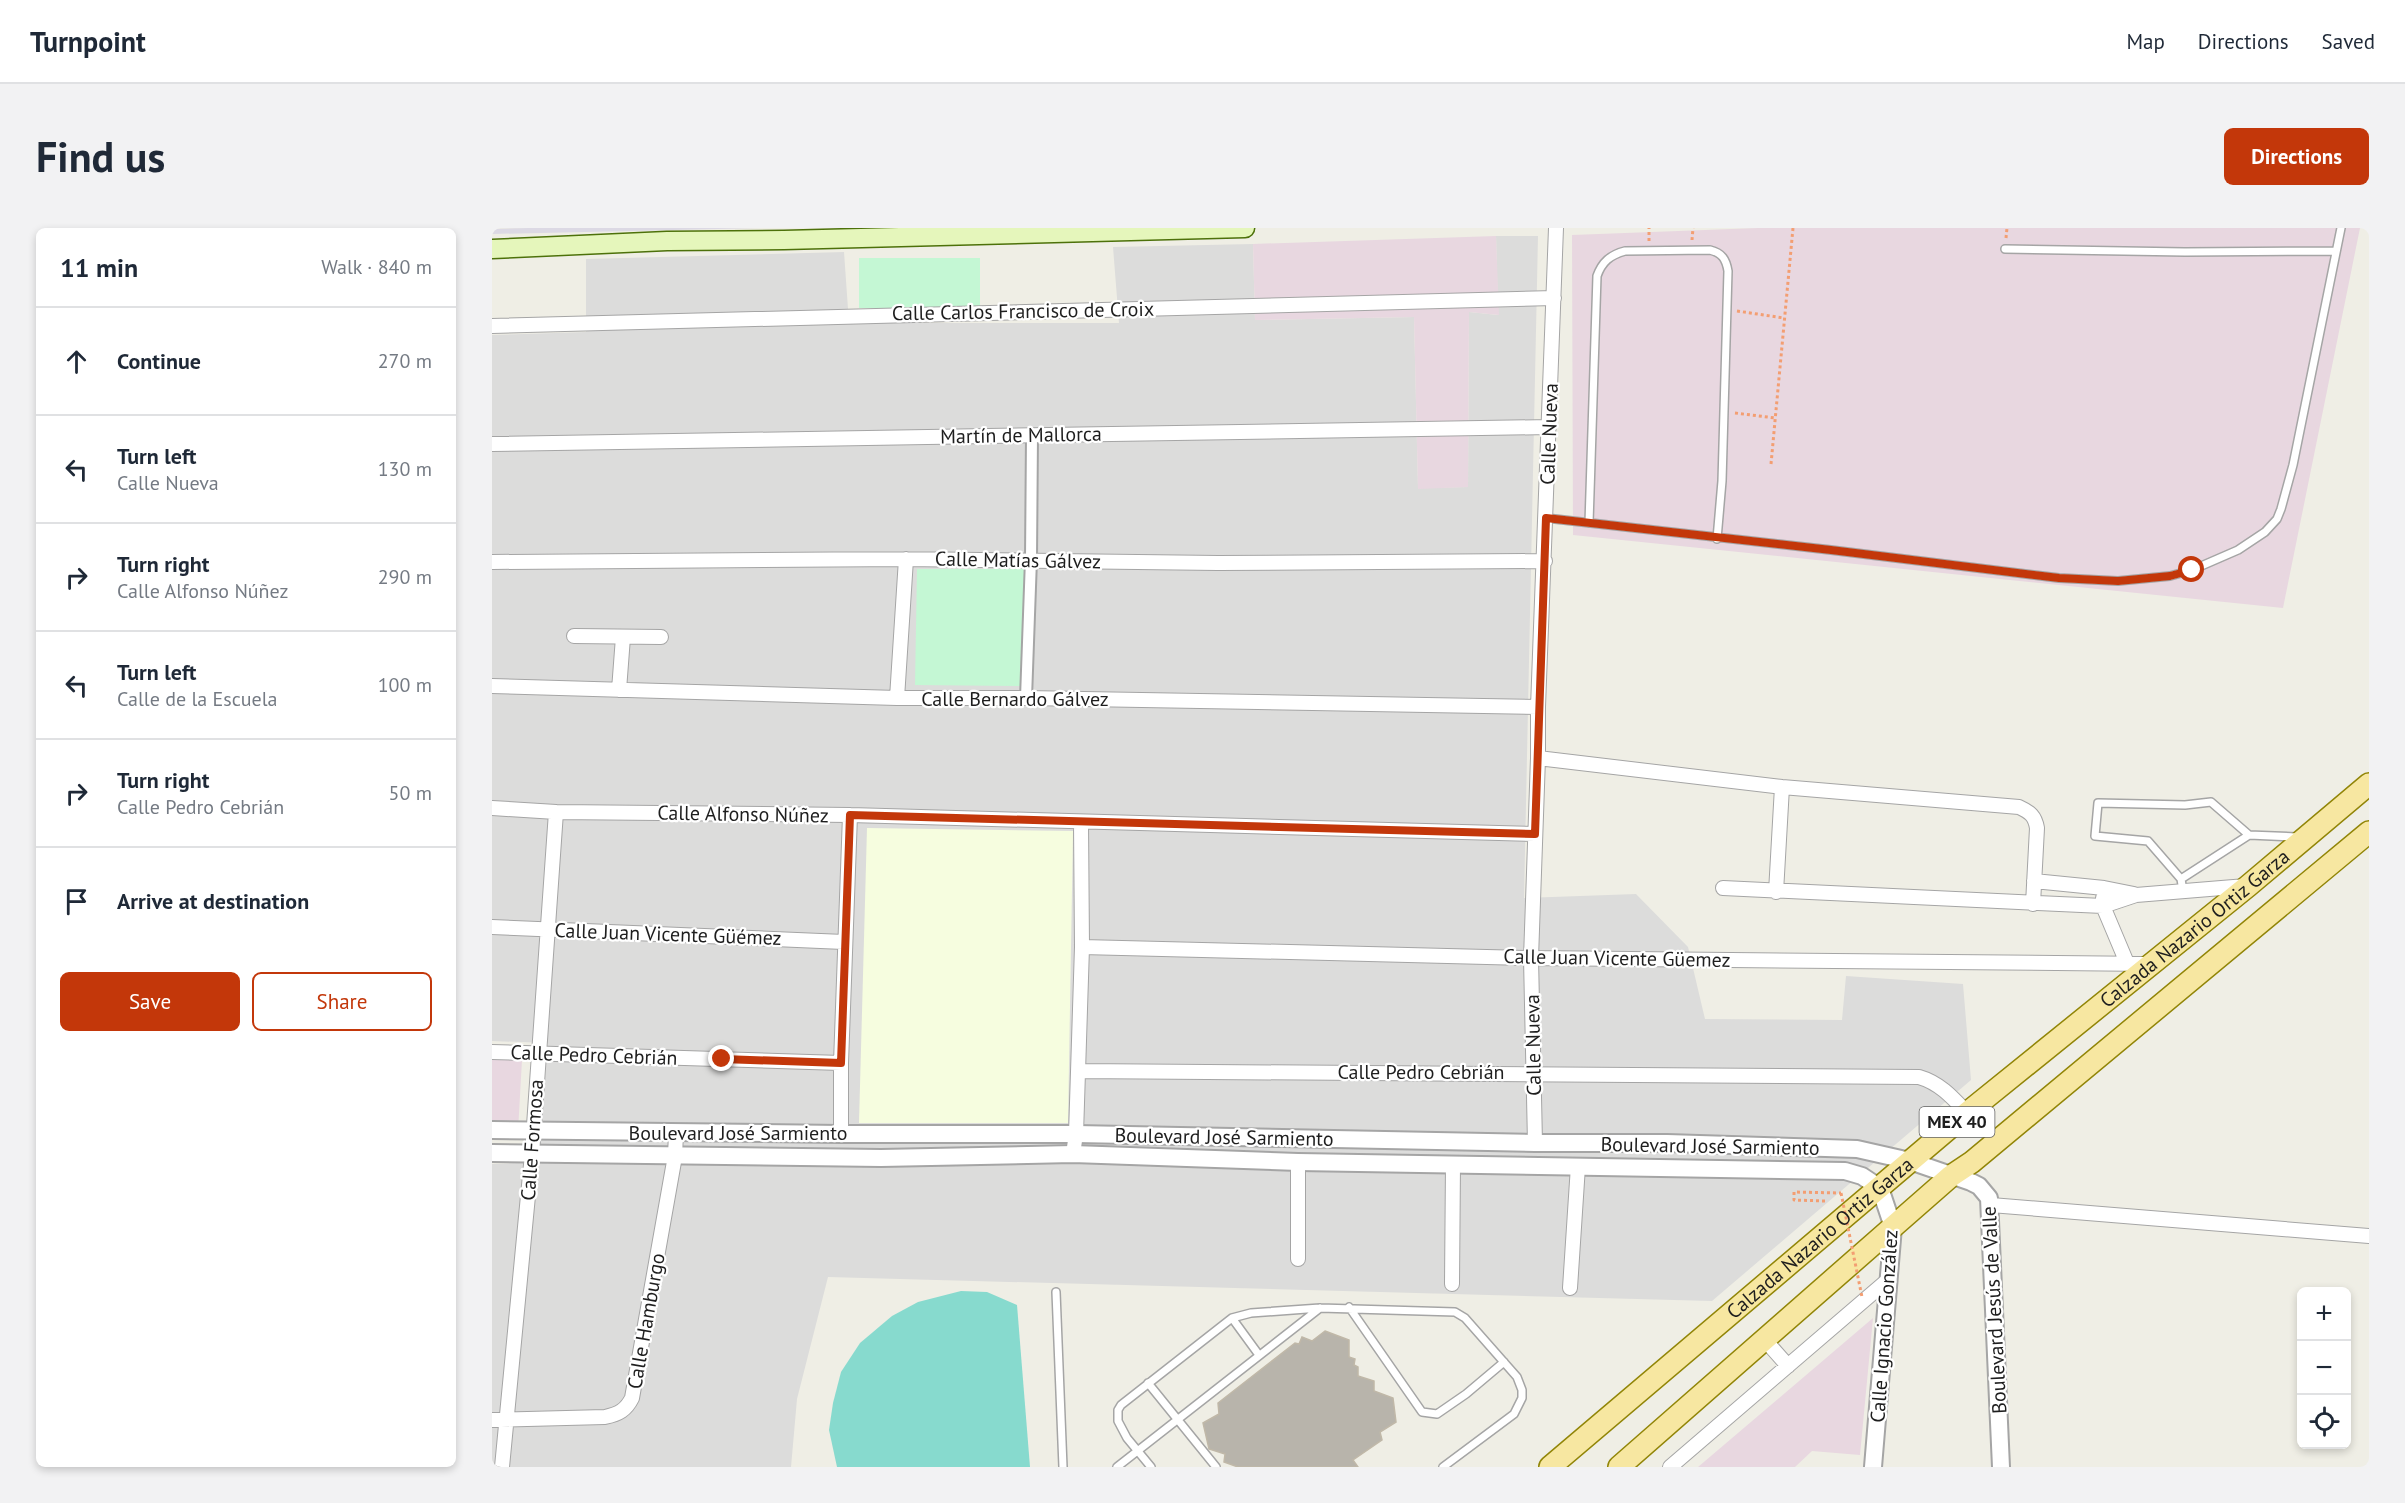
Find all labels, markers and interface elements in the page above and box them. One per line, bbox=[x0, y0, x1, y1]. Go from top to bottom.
text: Turnpoint bbox=[30, 23, 146, 60]
text: Map bbox=[2126, 28, 2165, 55]
text: Directions bbox=[2198, 28, 2289, 55]
text: Saved bbox=[2322, 28, 2375, 55]
button: Directions bbox=[2224, 128, 2369, 185]
text: Find us bbox=[36, 129, 165, 184]
text: 11 min bbox=[60, 251, 138, 284]
text: Walk · 840 m bbox=[321, 254, 432, 280]
street label: Calle Carlos Francisco de Croix bbox=[892, 296, 1154, 326]
icon: ahead bbox=[60, 345, 93, 378]
text: Continue bbox=[117, 347, 201, 375]
text: 270 m bbox=[378, 348, 432, 374]
street label: Calle Nueva bbox=[1534, 383, 1564, 485]
street label: Martín de Mallorca bbox=[940, 421, 1102, 449]
text: Turn left bbox=[117, 442, 197, 470]
icon: left bbox=[60, 453, 93, 486]
text: 130 m bbox=[378, 456, 432, 482]
text: Calle Nueva bbox=[117, 470, 219, 496]
street label: Calle Matías Gálvez bbox=[935, 546, 1101, 574]
text: Turn right bbox=[117, 550, 209, 578]
route start bbox=[2178, 556, 2204, 582]
icon: right bbox=[60, 561, 93, 594]
text: 290 m bbox=[378, 564, 432, 590]
text: Calle Alfonso Núñez bbox=[117, 578, 288, 604]
text: Turn left bbox=[117, 658, 197, 686]
icon: left bbox=[60, 669, 93, 702]
text: 100 m bbox=[378, 672, 432, 698]
text: Calle de la Escuela bbox=[117, 686, 277, 712]
street label: Calle Bernardo Gálvez bbox=[921, 686, 1109, 712]
text: Turn right bbox=[117, 766, 209, 794]
icon: right bbox=[60, 777, 93, 810]
text: 50 m bbox=[389, 780, 432, 806]
text: Calle Pedro Cebrián bbox=[117, 794, 284, 820]
street label: Calle Alfonso Núñez bbox=[657, 800, 829, 828]
street label: Calzada Nazario Ortiz Garza bbox=[2095, 844, 2295, 1013]
icon: arrive bbox=[60, 885, 93, 918]
text: Arrive at destination bbox=[117, 887, 309, 915]
street label: Calle Juan Vicente Güémez bbox=[554, 917, 782, 951]
street label: Calle Juan Vicente Güemez bbox=[1503, 943, 1731, 973]
button: Save bbox=[60, 972, 240, 1031]
button: Share bbox=[252, 972, 432, 1031]
street label: Calle Nueva bbox=[1519, 994, 1547, 1096]
street label: Calle Pedro Cebrián bbox=[510, 1039, 678, 1071]
route end bbox=[708, 1045, 734, 1071]
street label: Calle Pedro Cebrián bbox=[1337, 1059, 1505, 1085]
street label: Calle Formosa bbox=[515, 1079, 549, 1201]
road number: MEX 40 bbox=[1920, 1107, 1994, 1137]
street label: Boulevard José Sarmiento bbox=[629, 1120, 847, 1146]
street label: Boulevard José Sarmiento bbox=[1114, 1122, 1334, 1152]
street label: Boulevard José Sarmiento bbox=[1600, 1131, 1820, 1161]
street label: Calzada Nazario Ortiz Garza bbox=[1721, 1151, 1919, 1325]
street label: Boulevard Jesús de Valle bbox=[1976, 1206, 2012, 1414]
street label: Calle Ignacio González bbox=[1864, 1229, 1904, 1423]
street label: Calle Hamburgo bbox=[621, 1251, 671, 1391]
map controls bbox=[2297, 1287, 2351, 1449]
button: + bbox=[2297, 1287, 2351, 1341]
button: − bbox=[2297, 1341, 2351, 1395]
button: locate bbox=[2297, 1395, 2351, 1449]

